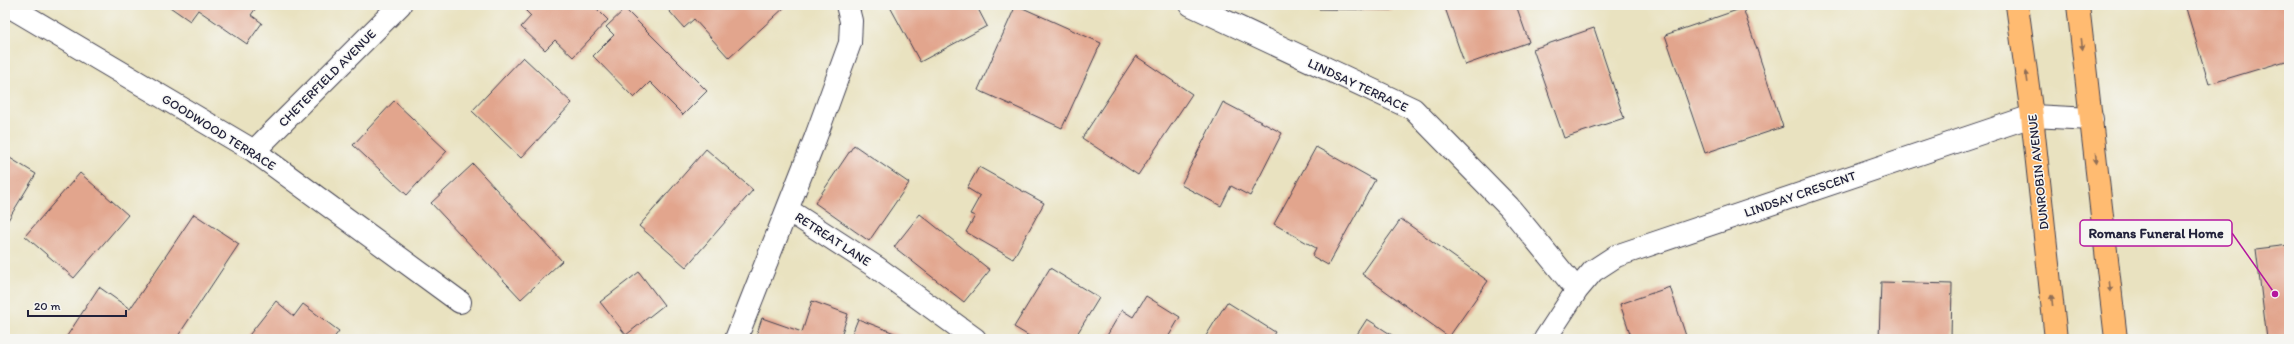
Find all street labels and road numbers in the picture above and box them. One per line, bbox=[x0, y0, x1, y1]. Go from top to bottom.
street label: CHETERFIELD AVENUE bbox=[275, 26, 379, 130]
street label: LINDSAY TERRACE bbox=[1305, 55, 1411, 115]
street label: GOODWOOD TERRACE bbox=[159, 91, 279, 173]
street label: DUNROBIN AVENUE bbox=[2024, 113, 2052, 231]
street label: LINDSAY CRESCENT bbox=[1742, 168, 1858, 220]
street label: RETREAT LANE bbox=[792, 209, 874, 269]

